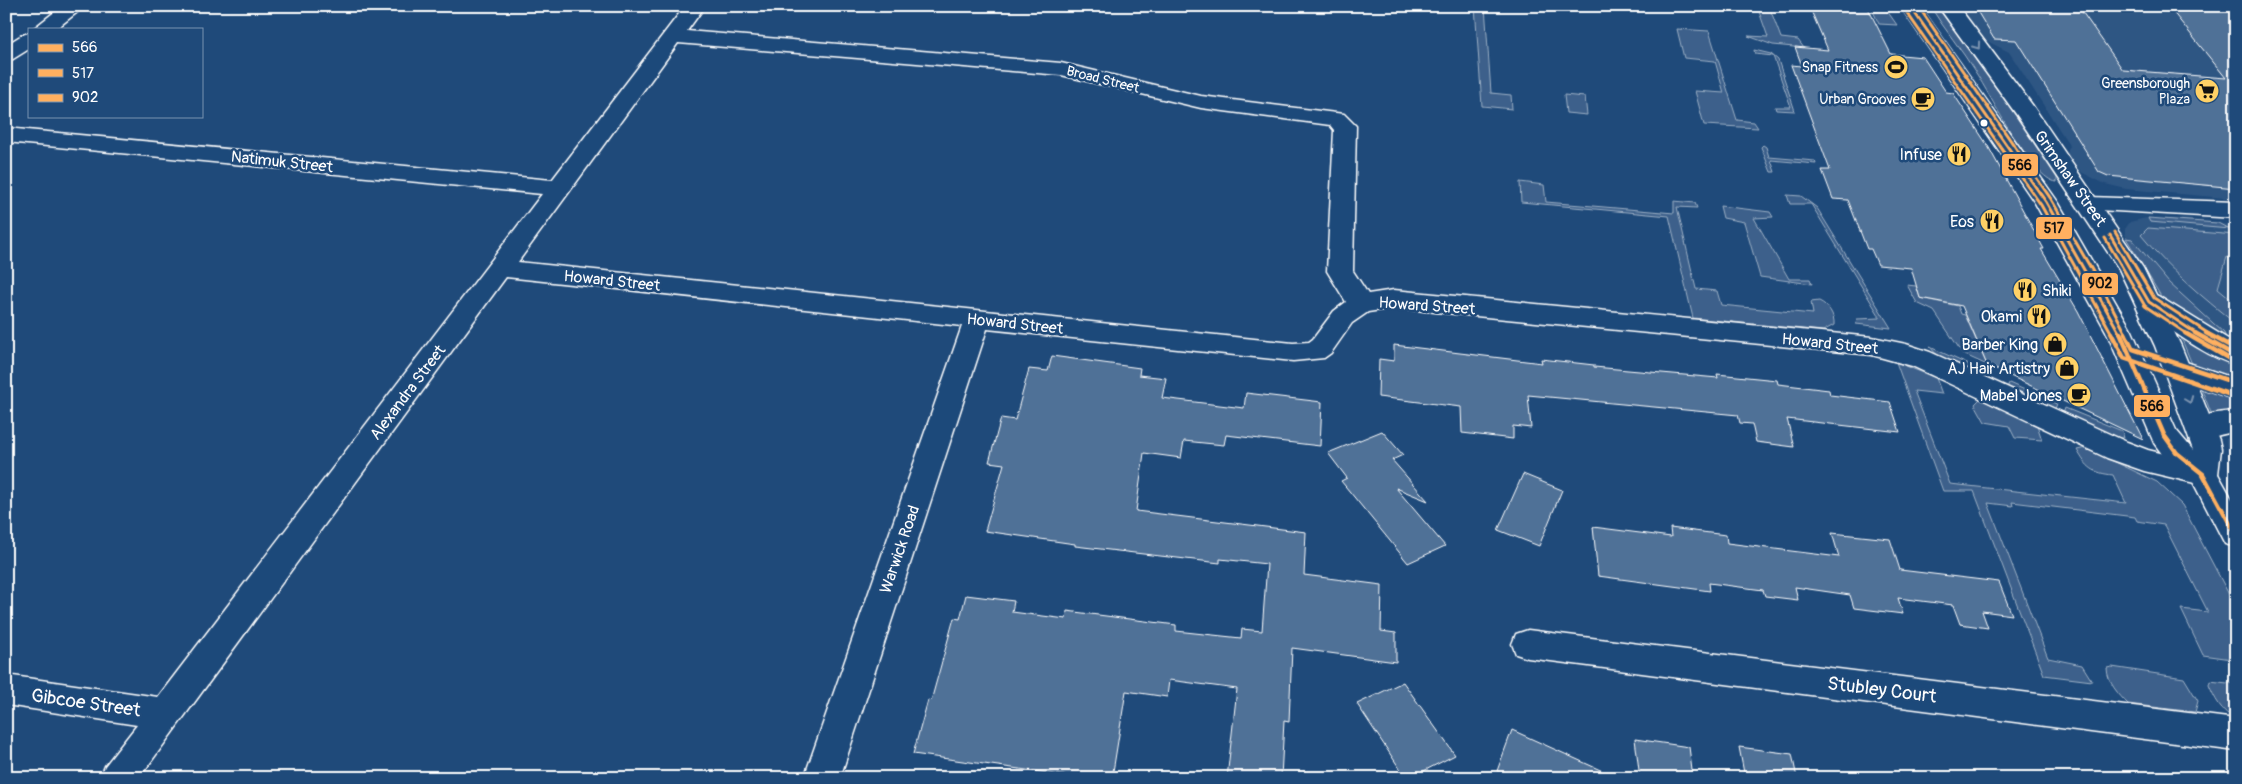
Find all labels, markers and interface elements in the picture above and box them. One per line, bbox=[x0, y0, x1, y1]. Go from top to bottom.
legend bbox=[28, 28, 202, 118]
text: 566 bbox=[72, 38, 98, 57]
one-way arrow bbox=[1971, 40, 1980, 50]
sports icon: Snap Fitness bbox=[1883, 54, 1909, 80]
place label: Snap Fitness bbox=[1802, 59, 1879, 76]
street label: Broad Street bbox=[1065, 62, 1141, 97]
text: 517 bbox=[72, 64, 94, 83]
place label: Greensborough Plaza bbox=[2101, 75, 2190, 108]
supermarket icon: Greensborough Plaza bbox=[2194, 78, 2220, 104]
cafe icon: Urban Grooves bbox=[1910, 86, 1936, 112]
text: 902 bbox=[72, 88, 98, 107]
place label: Urban Grooves bbox=[1819, 91, 1907, 108]
unlabelled marker bbox=[1979, 118, 1989, 128]
street label: Grimshaw Street bbox=[2030, 127, 2111, 231]
restaurant icon: Infuse bbox=[1946, 141, 1972, 167]
place label: Infuse bbox=[1899, 145, 1942, 165]
street label: Natimuk Street bbox=[230, 147, 334, 177]
line badge: 566 bbox=[2001, 153, 2039, 177]
text: 566 bbox=[2008, 157, 2032, 174]
restaurant icon: Eos bbox=[1979, 208, 2005, 234]
place label: Eos bbox=[1950, 212, 1974, 232]
line badge: 517 bbox=[2035, 216, 2073, 240]
text: 517 bbox=[2044, 220, 2065, 237]
street label: Howard Street bbox=[563, 266, 662, 296]
line badge: 902 bbox=[2081, 272, 2119, 296]
text: 902 bbox=[2088, 275, 2112, 292]
restaurant icon: Shiki bbox=[2012, 277, 2038, 303]
place label: Shiki bbox=[2042, 281, 2072, 301]
street label: Howard Street bbox=[1378, 293, 1477, 319]
restaurant icon: Okami bbox=[2026, 303, 2052, 329]
place label: Okami bbox=[1981, 307, 2022, 327]
street label: Howard Street bbox=[966, 309, 1065, 339]
street label: Howard Street bbox=[1781, 329, 1880, 359]
shop icon: Barber King bbox=[2042, 331, 2068, 357]
place label: Barber King bbox=[1961, 335, 2038, 355]
street label: Alexandra Street bbox=[366, 341, 450, 444]
shop icon: AJ Hair Artistry bbox=[2054, 355, 2080, 381]
place label: AJ Hair Artistry bbox=[1947, 359, 2050, 379]
cafe icon: Mabel Jones bbox=[2066, 382, 2092, 408]
place label: Mabel Jones bbox=[1980, 386, 2062, 406]
line badge: 566 bbox=[2133, 394, 2171, 418]
one-way arrow bbox=[2183, 395, 2193, 403]
text: 566 bbox=[2140, 398, 2164, 415]
street label: Warwick Road bbox=[876, 503, 924, 596]
street label: Stubley Court bbox=[1826, 671, 1938, 709]
street label: Gibcoe Street bbox=[30, 683, 142, 723]

